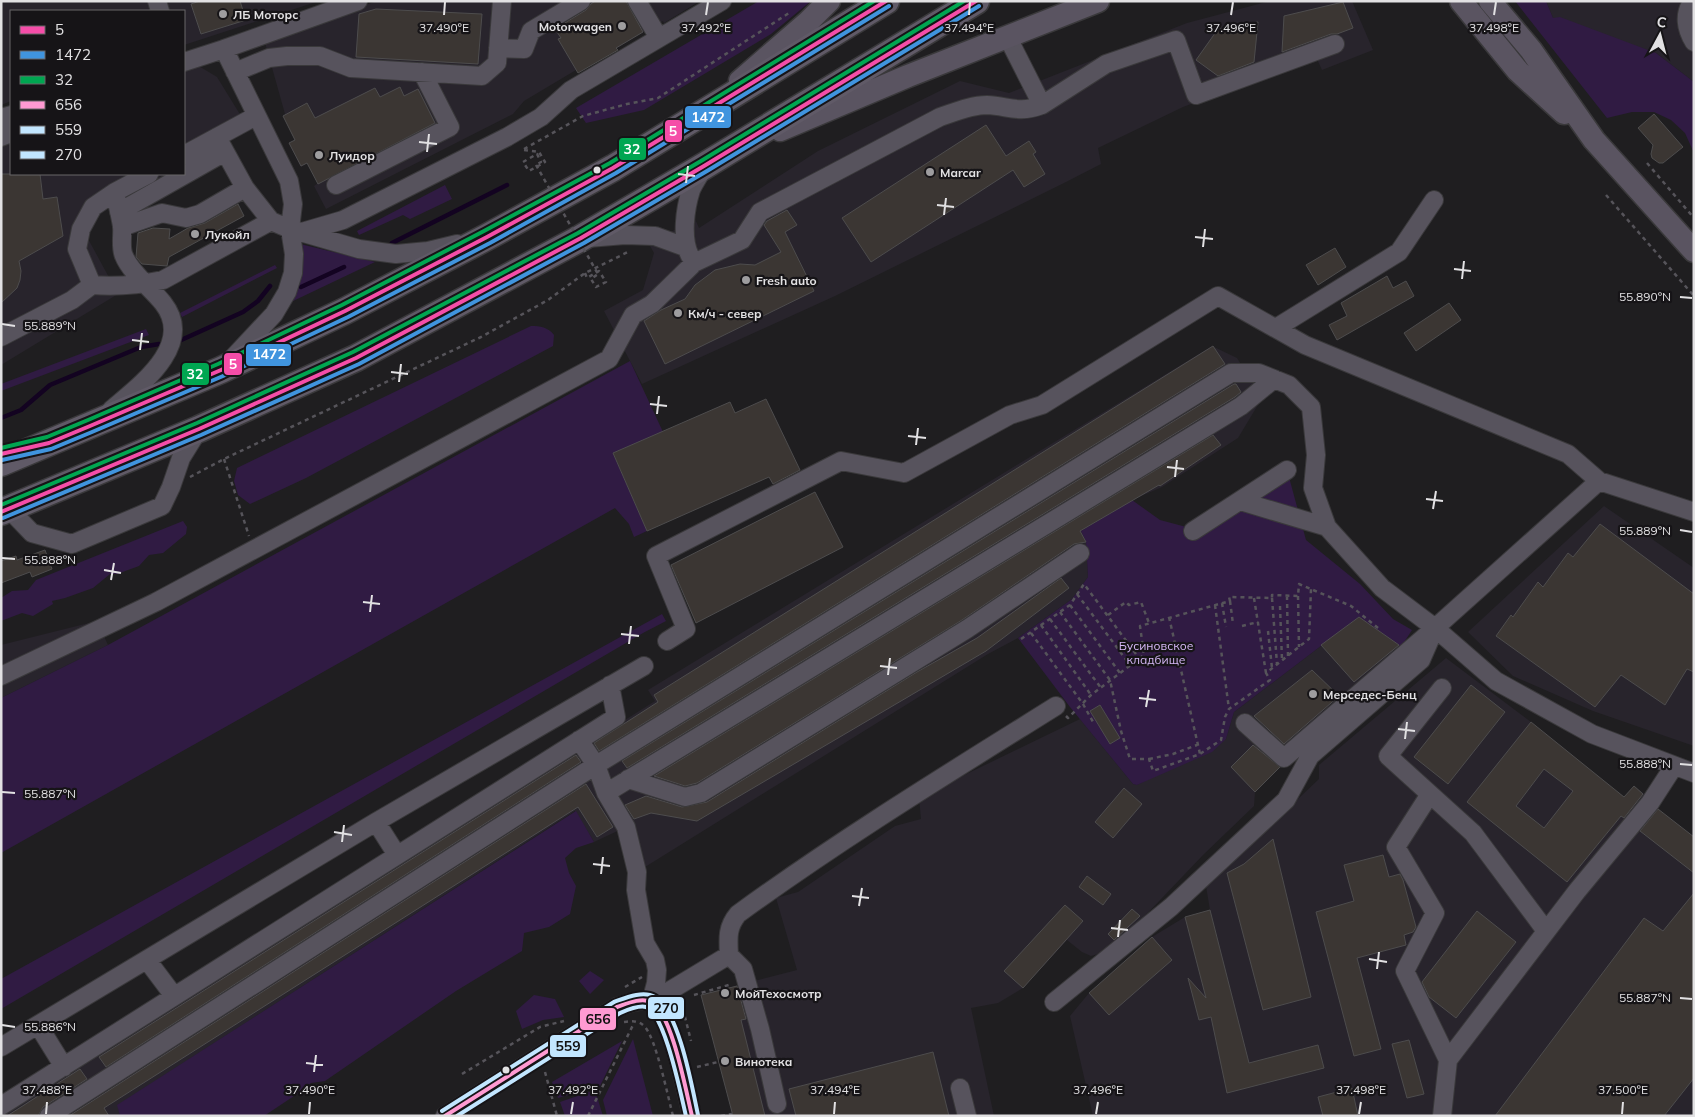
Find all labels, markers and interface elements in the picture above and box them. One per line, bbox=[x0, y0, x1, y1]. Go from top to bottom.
place label: ЛБ Моторс bbox=[233, 7, 298, 22]
marker: ЛБ Моторс bbox=[217, 8, 229, 20]
legend bbox=[10, 10, 185, 175]
north arrow bbox=[1635, 10, 1685, 60]
text: С bbox=[1656, 13, 1667, 32]
place label: Motorwagen bbox=[539, 19, 612, 34]
text: 5 bbox=[55, 20, 64, 39]
text: 37.490°E bbox=[419, 20, 469, 35]
marker: Motorwagen bbox=[616, 20, 628, 32]
text: 37.492°E bbox=[681, 20, 731, 35]
text: 37.494°E bbox=[944, 20, 994, 35]
text: 37.496°E bbox=[1206, 20, 1256, 35]
text: 37.498°E bbox=[1469, 20, 1519, 35]
text: 1472 bbox=[55, 45, 91, 64]
text: 32 bbox=[55, 70, 73, 89]
text: 656 bbox=[55, 95, 82, 114]
line badge: 1472 bbox=[684, 105, 732, 129]
text: 1472 bbox=[691, 108, 725, 126]
line badge: 5 bbox=[664, 119, 683, 143]
text: 559 bbox=[55, 120, 82, 139]
text: 5 bbox=[669, 122, 677, 140]
line badge: 32 bbox=[618, 137, 647, 161]
text: 32 bbox=[624, 140, 640, 158]
text: 270 bbox=[55, 145, 82, 164]
place label: Луидор bbox=[329, 148, 375, 163]
marker: Луидор bbox=[313, 149, 325, 161]
unlabelled marker bbox=[592, 165, 602, 175]
place label: Marcar bbox=[940, 165, 981, 180]
marker: Marcar bbox=[924, 166, 936, 178]
place label: Лукойл bbox=[205, 227, 250, 242]
marker: Лукойл bbox=[189, 228, 201, 240]
place label: Fresh auto bbox=[756, 273, 817, 288]
marker: Fresh auto bbox=[740, 274, 752, 286]
text: 55.890°N bbox=[1619, 289, 1671, 304]
place label: Км/ч - север bbox=[688, 306, 762, 321]
marker: Км/ч - север bbox=[672, 307, 684, 319]
text: 55.889°N bbox=[24, 318, 76, 333]
line badge: 1472 bbox=[245, 343, 292, 367]
text: 1472 bbox=[252, 345, 286, 363]
line badge: 5 bbox=[223, 352, 243, 376]
text: 5 bbox=[229, 355, 237, 373]
line badge: 32 bbox=[181, 362, 210, 386]
text: 32 bbox=[187, 365, 203, 383]
text: 55.889°N bbox=[1619, 523, 1671, 538]
text: 55.888°N bbox=[24, 552, 76, 567]
park label: Бусиновское кладбище bbox=[1119, 638, 1194, 667]
place label: Мерседес-Бенц bbox=[1323, 687, 1417, 702]
marker: Мерседес-Бенц bbox=[1307, 688, 1319, 700]
text: 55.888°N bbox=[1619, 756, 1671, 771]
text: 55.887°N bbox=[24, 786, 76, 801]
place label: МойТехосмотр bbox=[735, 986, 822, 1001]
marker: МойТехосмотр bbox=[719, 987, 731, 999]
text: 55.887°N bbox=[1619, 990, 1671, 1005]
line badge: 270 bbox=[647, 996, 685, 1020]
text: 270 bbox=[653, 999, 679, 1017]
line badge: 656 bbox=[579, 1007, 617, 1031]
text: 656 bbox=[585, 1010, 611, 1028]
text: 55.886°N bbox=[24, 1019, 76, 1034]
line badge: 559 bbox=[549, 1034, 587, 1058]
text: 559 bbox=[555, 1037, 581, 1055]
place label: Винотека bbox=[735, 1054, 792, 1069]
marker: Винотека bbox=[719, 1055, 731, 1067]
unlabelled marker bbox=[501, 1065, 511, 1075]
text: 37.488°E bbox=[22, 1082, 72, 1097]
text: 37.490°E bbox=[285, 1082, 335, 1097]
text: 37.492°E bbox=[548, 1082, 598, 1097]
text: 37.494°E bbox=[810, 1082, 860, 1097]
text: 37.496°E bbox=[1073, 1082, 1123, 1097]
text: 37.498°E bbox=[1336, 1082, 1386, 1097]
text: 37.500°E bbox=[1598, 1082, 1648, 1097]

